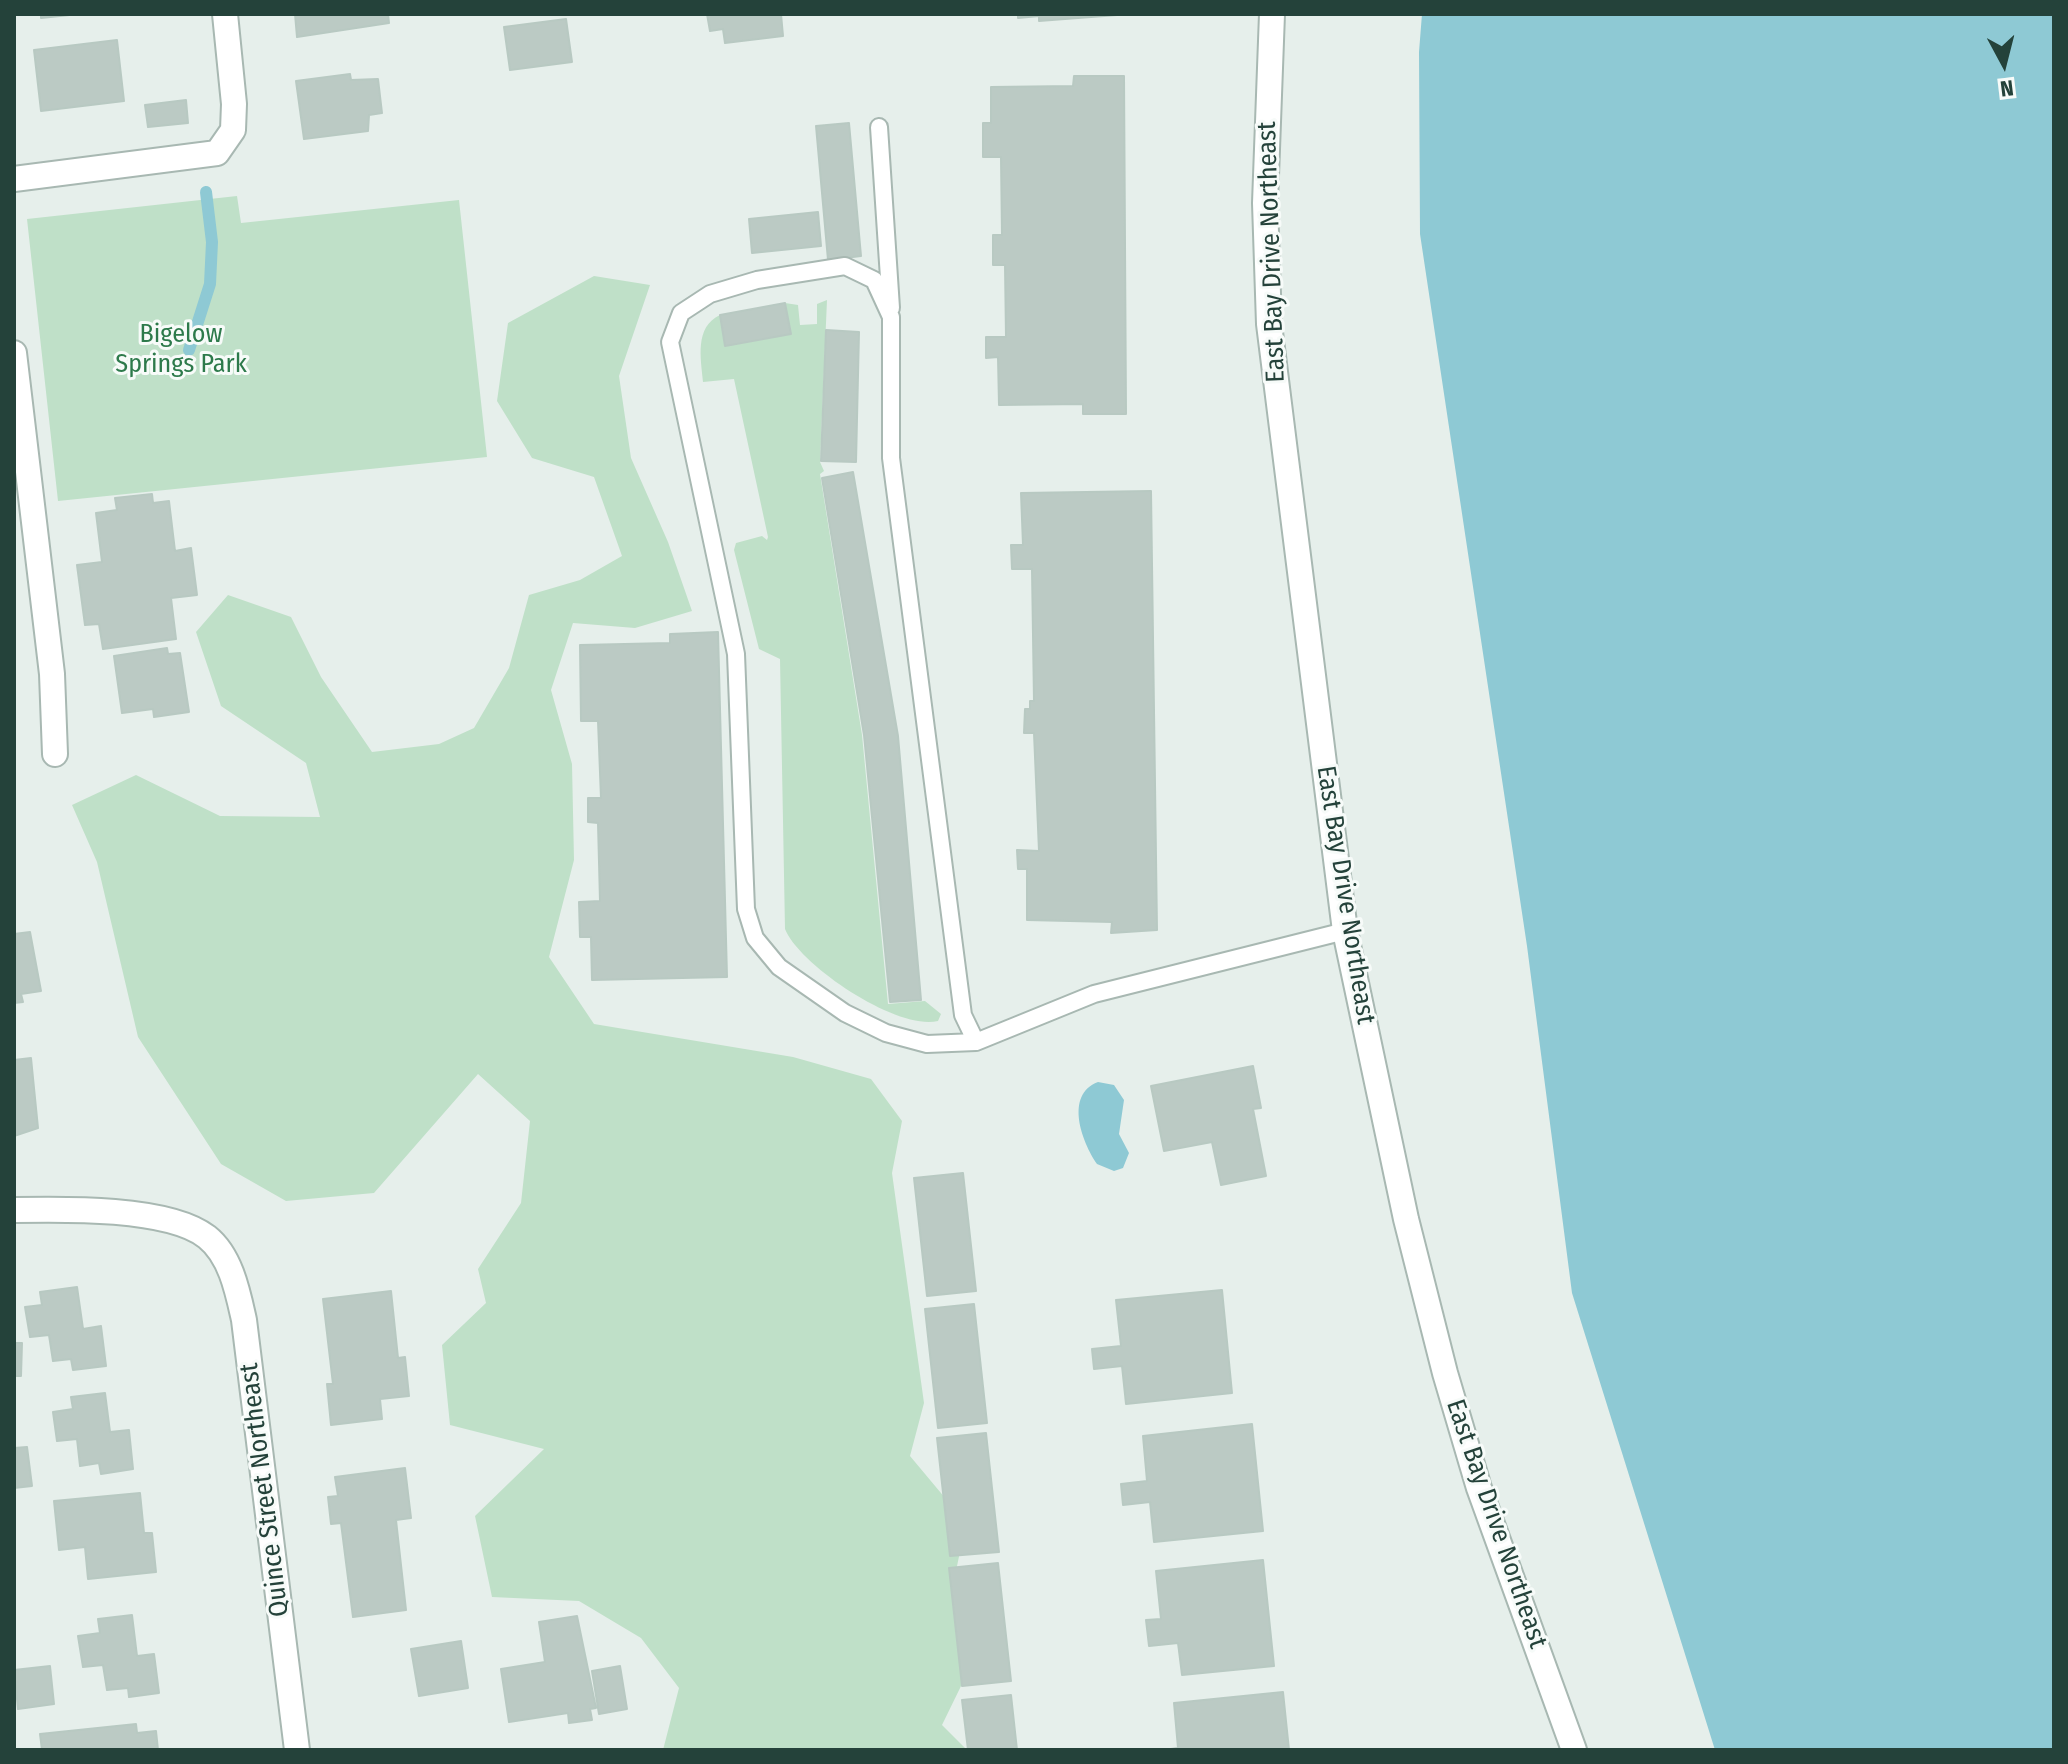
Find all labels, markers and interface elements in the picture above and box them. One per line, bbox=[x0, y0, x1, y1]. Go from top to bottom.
north arrow bbox=[1964, 24, 2044, 104]
text: N bbox=[1999, 74, 2015, 103]
street label: East Bay Drive Northeast bbox=[1252, 121, 1292, 383]
park label: Bigelow Springs Park bbox=[115, 319, 247, 380]
street label: East Bay Drive Northeast bbox=[1309, 764, 1381, 1026]
street label: Quince Street Northeast bbox=[234, 1361, 296, 1619]
street label: East Bay Drive Northeast bbox=[1439, 1395, 1553, 1653]

